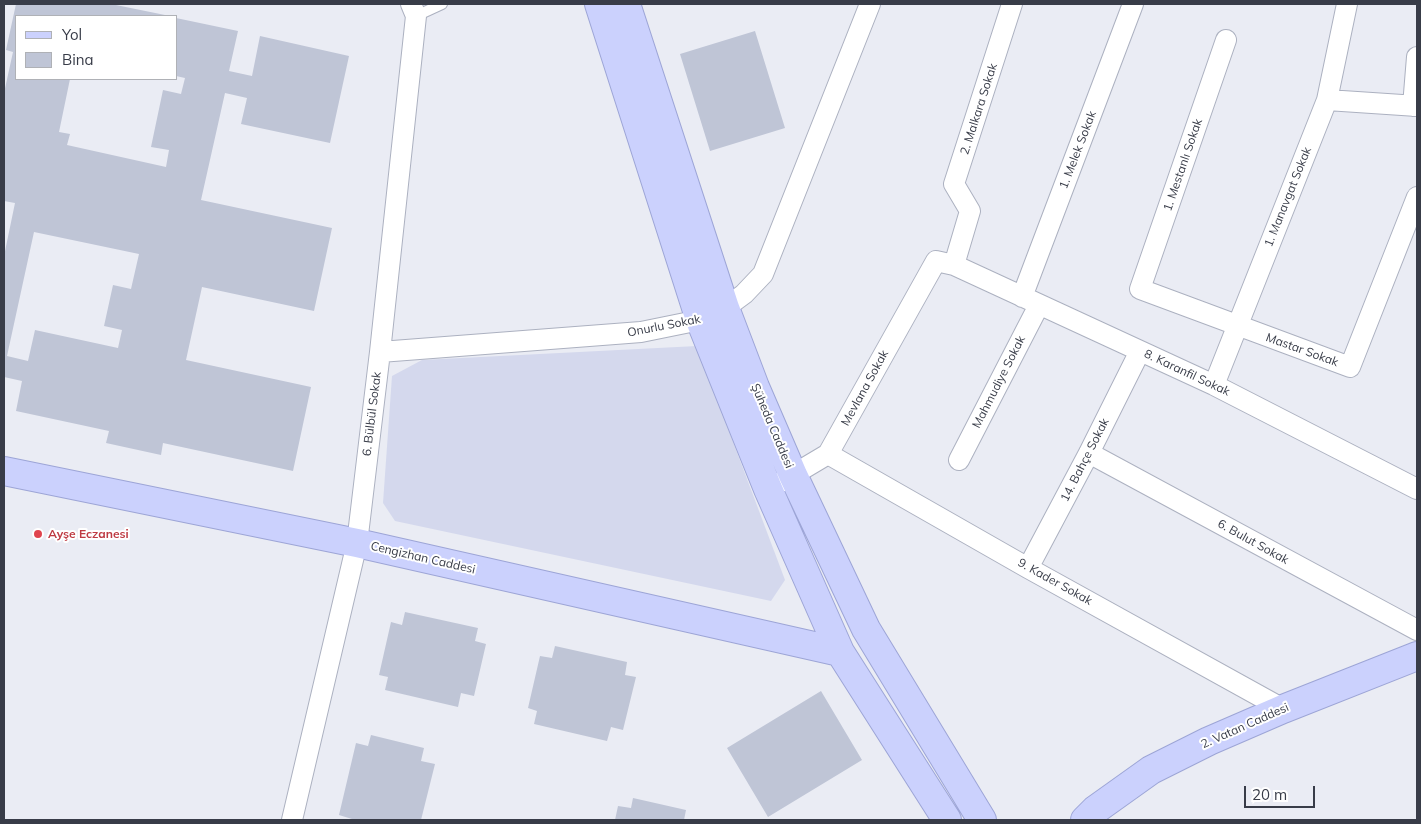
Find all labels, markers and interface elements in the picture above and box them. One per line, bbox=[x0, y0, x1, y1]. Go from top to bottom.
legend bbox=[15, 15, 178, 80]
text: Yol bbox=[62, 25, 82, 44]
text: Bina bbox=[62, 50, 94, 69]
street label: 2. Malkara Sokak bbox=[957, 62, 1001, 156]
street label: 1. Melek Sokak bbox=[1057, 109, 1099, 191]
street label: 1. Mestanlı Sokak bbox=[1160, 117, 1206, 213]
street label: 1. Manavgat Sokak bbox=[1261, 145, 1315, 249]
street label: Onurlu Sokak bbox=[626, 312, 702, 340]
street label: Mastar Sokak bbox=[1264, 330, 1340, 370]
street label: Mahmudiye Sokak bbox=[969, 333, 1029, 431]
street label: 8. Karanfil Sokak bbox=[1142, 347, 1232, 399]
street label: Mevlana Sokak bbox=[838, 348, 892, 428]
street label: 6. Bülbül Sokak bbox=[360, 371, 384, 457]
street label: Şüheda Caddesi bbox=[748, 382, 796, 470]
street label: 14. Bahçe Sokak bbox=[1058, 416, 1112, 504]
street label: 6. Bulut Sokak bbox=[1215, 517, 1291, 567]
place label: Ayşe Eczanesi bbox=[48, 527, 129, 541]
marker: Ayşe Eczanesi bbox=[32, 528, 44, 540]
street label: Cengizhan Caddesi bbox=[369, 539, 477, 577]
street label: 9. Kader Sokak bbox=[1015, 556, 1095, 608]
street label: 2. Vatan Caddesi bbox=[1199, 700, 1291, 752]
scale bar bbox=[1246, 776, 1317, 808]
text: 20 m bbox=[1252, 785, 1287, 804]

